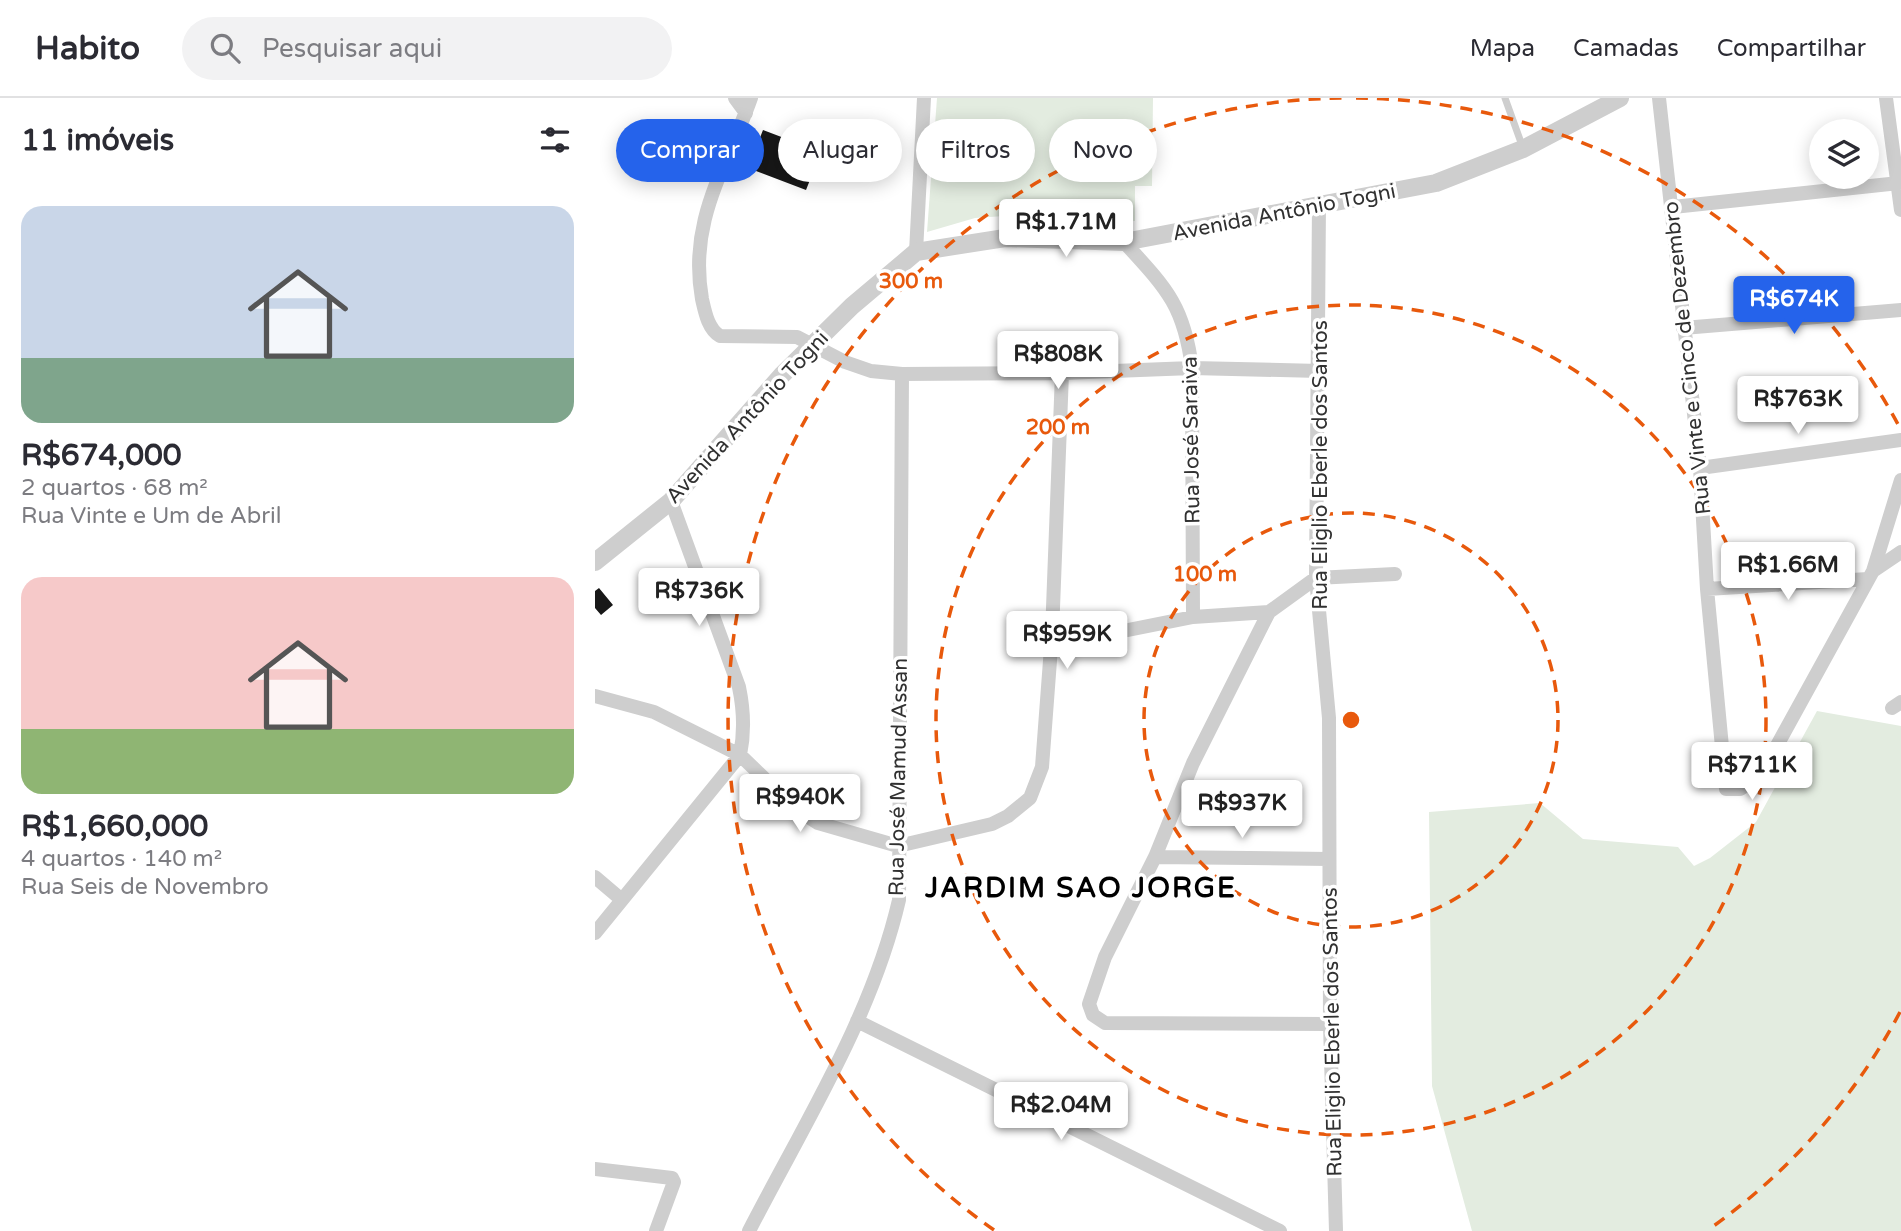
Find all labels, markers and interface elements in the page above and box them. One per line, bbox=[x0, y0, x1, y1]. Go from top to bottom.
search box bbox=[182, 17, 672, 80]
text: Habito bbox=[35, 29, 140, 68]
icon: search bbox=[206, 29, 244, 67]
text: Pesquisar aqui bbox=[262, 33, 442, 64]
text: Mapa bbox=[1470, 34, 1535, 63]
text: Camadas bbox=[1573, 34, 1679, 63]
text: Compartilhar bbox=[1717, 34, 1866, 63]
chip: Comprar bbox=[616, 119, 764, 182]
chip: Alugar bbox=[778, 119, 902, 182]
chip: Filtros bbox=[916, 119, 1035, 182]
chip: Novo bbox=[1049, 119, 1157, 182]
map controls bbox=[1809, 119, 1879, 189]
button: layers bbox=[1809, 119, 1879, 189]
icon: filters bbox=[536, 121, 574, 159]
text: 11 imóveis bbox=[21, 122, 174, 159]
street label: Avenida Antônio Togni bbox=[1170, 179, 1398, 246]
pin: R$1.71M bbox=[1001, 200, 1131, 259]
street label: Rua Vinte e Cinco de Dezembro bbox=[1659, 200, 1716, 516]
text: R$1.71M bbox=[1015, 208, 1117, 236]
icon: home bbox=[235, 251, 361, 377]
text: 300 m bbox=[879, 269, 943, 294]
pin: R$674K bbox=[1737, 276, 1851, 336]
text: R$674K bbox=[1749, 285, 1839, 313]
street label: Rua Eliglio Eberle dos Santos bbox=[1308, 320, 1333, 610]
street label: Avenida Antônio Togni bbox=[661, 326, 834, 509]
pin: R$808K bbox=[1001, 331, 1115, 391]
text: R$808K bbox=[1013, 340, 1103, 368]
street label: Rua José Saraiva bbox=[1178, 356, 1205, 524]
pin: R$763K bbox=[1741, 376, 1855, 436]
text: R$763K bbox=[1753, 385, 1843, 413]
text: 200 m bbox=[1026, 415, 1090, 440]
text: R$674,000 bbox=[21, 437, 182, 474]
text: 2 quartos · 68 m² bbox=[21, 474, 208, 502]
text: Rua Vinte e Um de Abril bbox=[21, 502, 282, 530]
pin: R$1.66M bbox=[1723, 542, 1853, 602]
text: R$1.66M bbox=[1737, 551, 1839, 579]
text: 100 m bbox=[1173, 562, 1237, 587]
pin: R$736K bbox=[642, 568, 756, 628]
text: R$736K bbox=[654, 577, 744, 605]
pin: R$959K bbox=[1010, 612, 1124, 671]
text: R$959K bbox=[1022, 620, 1112, 648]
icon: home bbox=[235, 622, 361, 748]
street label: Rua José Mamud Assan bbox=[884, 658, 913, 896]
centre of rings bbox=[1339, 708, 1363, 732]
pin: R$711K bbox=[1695, 742, 1809, 802]
text: R$711K bbox=[1707, 751, 1797, 779]
pin: R$940K bbox=[743, 774, 857, 834]
pin: R$937K bbox=[1185, 780, 1299, 840]
text: R$940K bbox=[755, 783, 845, 811]
text: R$937K bbox=[1197, 789, 1287, 817]
text: R$1,660,000 bbox=[21, 808, 208, 845]
text: 4 quartos · 140 m² bbox=[21, 845, 222, 873]
district label: JARDIM SAO JORGE bbox=[924, 871, 1237, 905]
text: Rua Seis de Novembro bbox=[21, 873, 269, 901]
street label: Rua Eliglio Eberle dos Santos bbox=[1317, 887, 1348, 1177]
pin: R$2.04M bbox=[996, 1082, 1126, 1142]
text: R$2.04M bbox=[1010, 1091, 1112, 1119]

